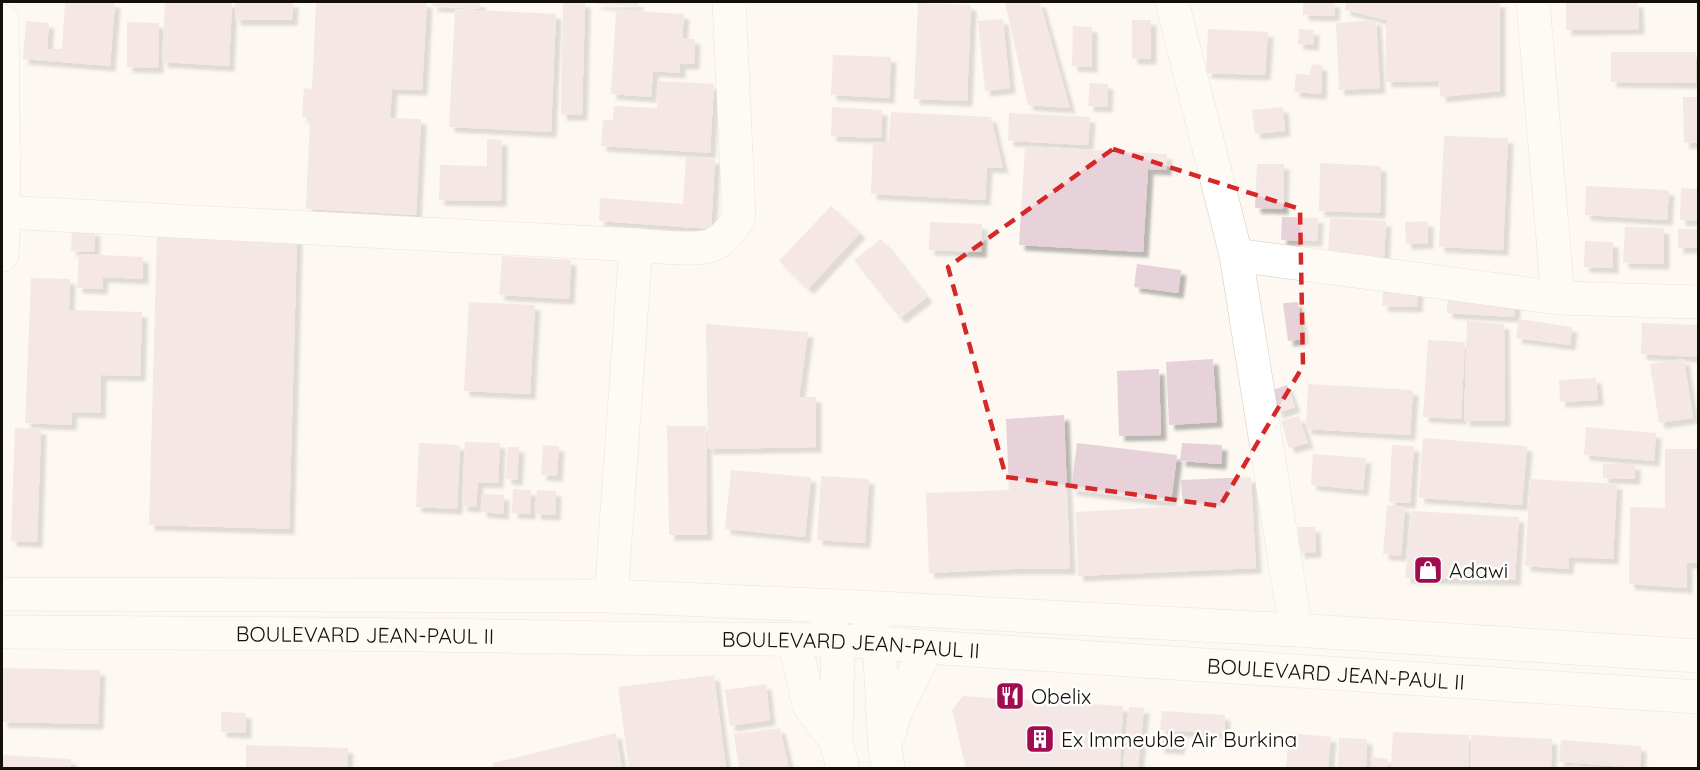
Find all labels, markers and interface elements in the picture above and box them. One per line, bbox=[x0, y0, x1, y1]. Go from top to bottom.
shop icon: Adawi bbox=[1412, 554, 1444, 586]
place label: Adawi bbox=[1449, 557, 1508, 583]
street label: BOULEVARD JEAN-PAUL II bbox=[236, 620, 494, 649]
street label: BOULEVARD JEAN-PAUL II bbox=[722, 626, 981, 663]
street label: BOULEVARD JEAN-PAUL II bbox=[1206, 652, 1466, 695]
restaurant icon: Obelix bbox=[994, 680, 1026, 712]
place label: Obelix bbox=[1031, 683, 1091, 709]
building icon: Ex Immeuble Air Burkina bbox=[1024, 723, 1056, 755]
place label: Ex Immeuble Air Burkina bbox=[1061, 726, 1297, 752]

